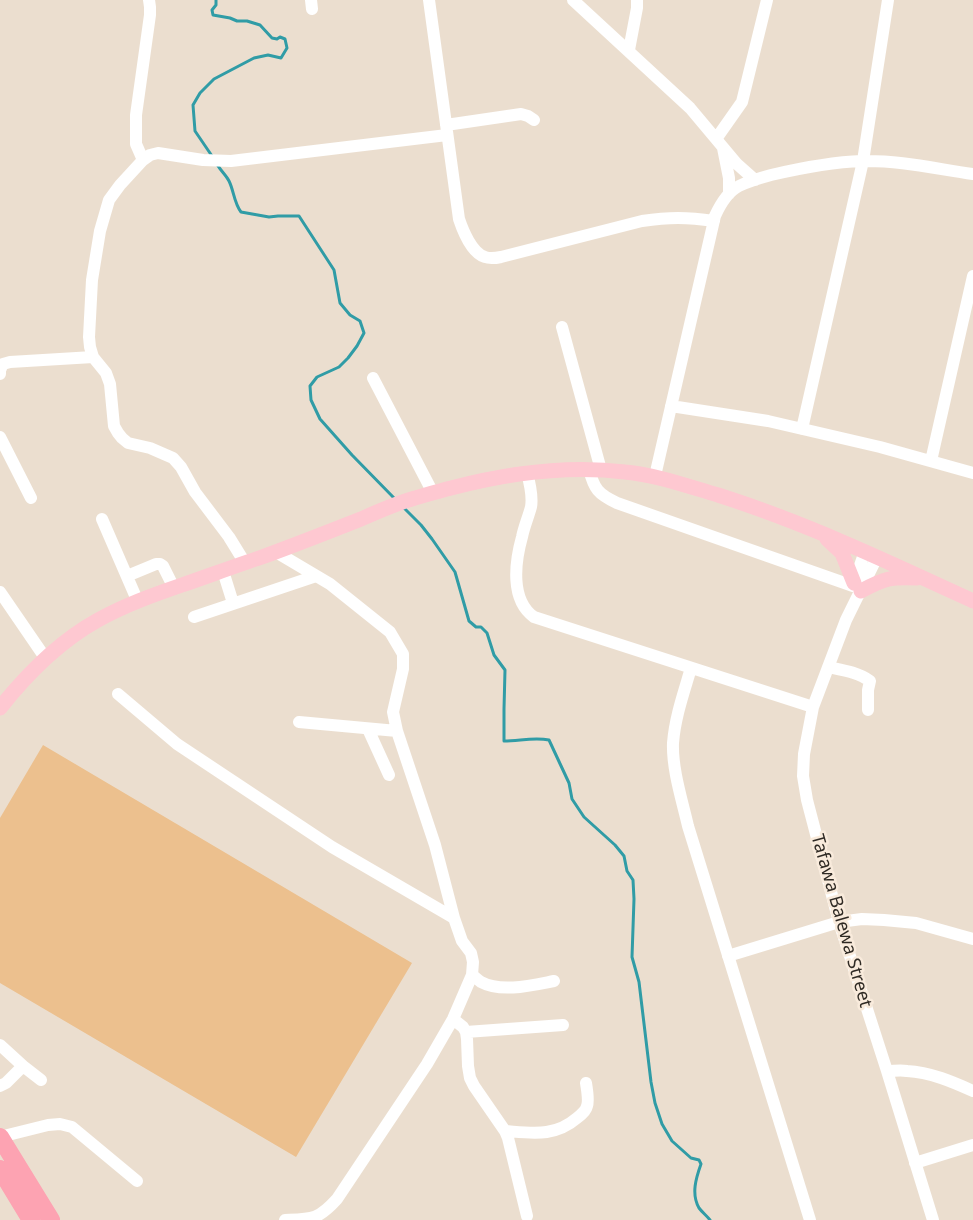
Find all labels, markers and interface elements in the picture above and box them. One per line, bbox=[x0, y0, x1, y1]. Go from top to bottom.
street label: Tafawa Balewa Street bbox=[806, 832, 876, 1010]

